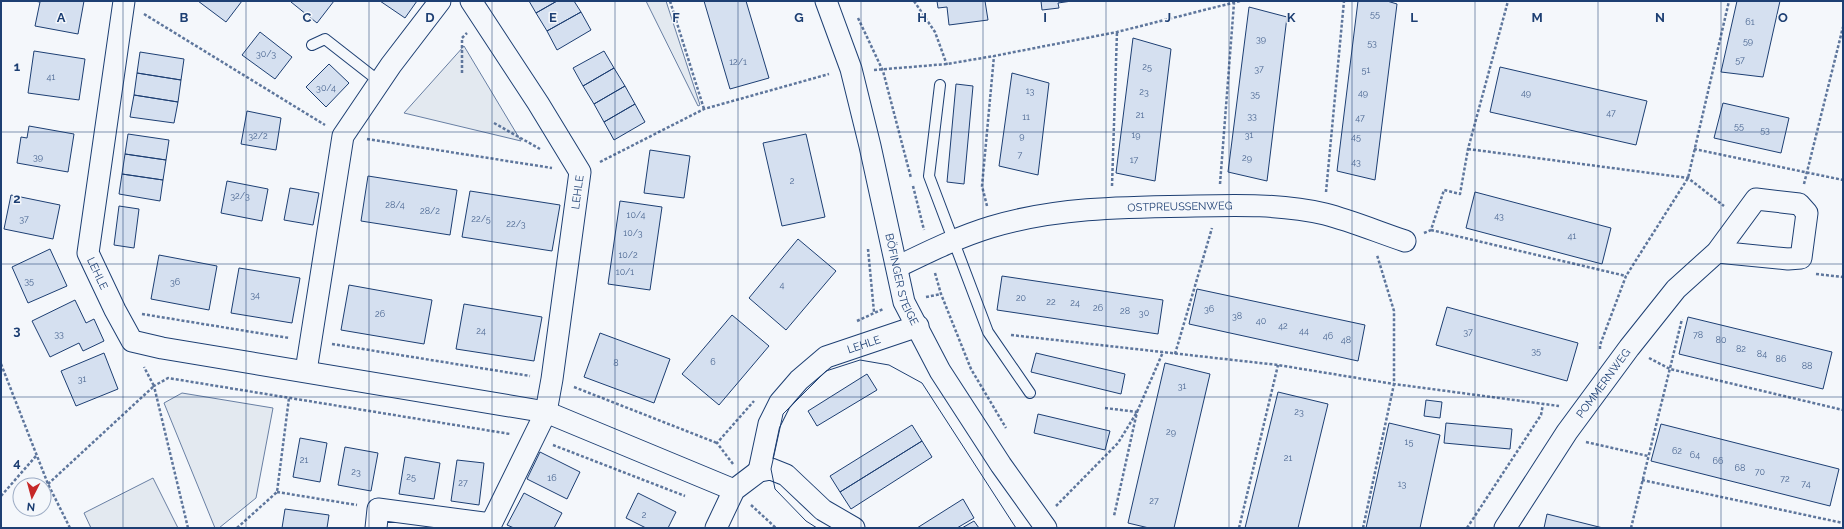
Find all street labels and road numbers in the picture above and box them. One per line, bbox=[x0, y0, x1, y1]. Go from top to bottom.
street label: LEHLE bbox=[569, 174, 586, 210]
street label: OSTPREUSSENWEG bbox=[1127, 199, 1233, 214]
street label: BÖFINGER STEIGE bbox=[883, 232, 922, 328]
street label: LEHLE bbox=[84, 255, 111, 292]
street label: LEHLE bbox=[845, 333, 882, 356]
street label: POMMERNWEG bbox=[1573, 346, 1633, 420]

